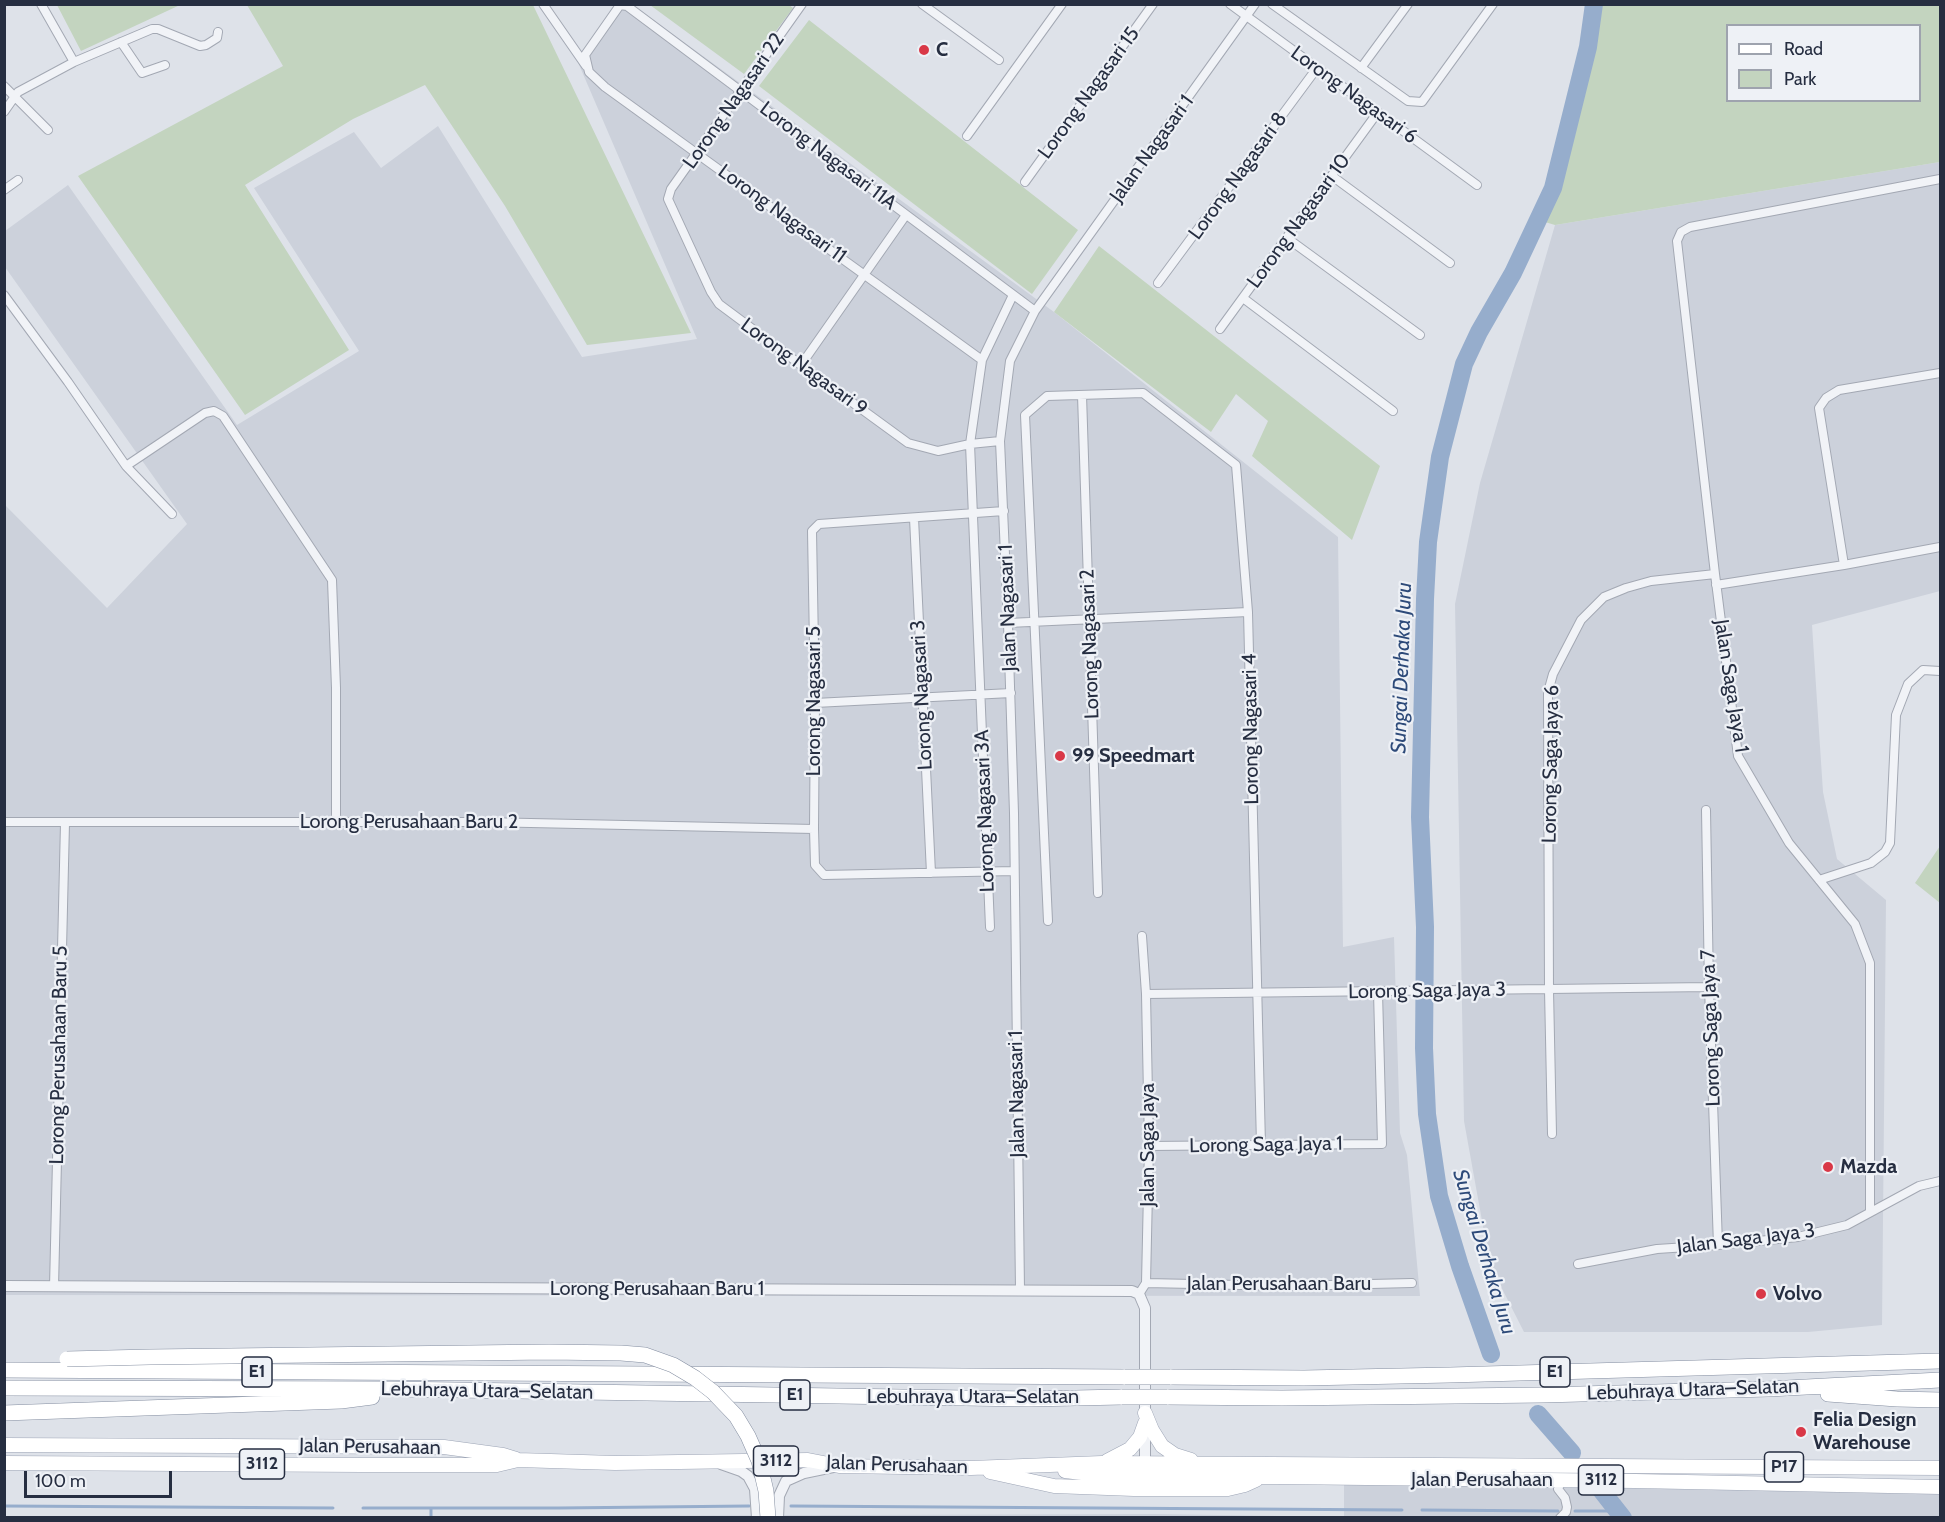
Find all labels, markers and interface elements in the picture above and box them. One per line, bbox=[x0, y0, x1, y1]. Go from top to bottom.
street label: Lorong Nagasari 15 bbox=[1033, 23, 1145, 163]
legend bbox=[1726, 24, 1921, 102]
street label: Lorong Nagasari 22 bbox=[678, 28, 790, 174]
place label: C bbox=[936, 38, 948, 62]
text: Road bbox=[1784, 38, 1823, 60]
street label: Lorong Nagasari 6 bbox=[1286, 41, 1422, 149]
marker: C bbox=[917, 43, 931, 57]
text: Park bbox=[1784, 68, 1816, 90]
street label: Jalan Nagasari 1 bbox=[1105, 91, 1199, 207]
street label: Lorong Nagasari 11A bbox=[755, 97, 901, 215]
street label: Lorong Nagasari 8 bbox=[1184, 108, 1292, 244]
street label: Lorong Nagasari 10 bbox=[1242, 149, 1356, 293]
street label: Lorong Nagasari 11 bbox=[713, 159, 851, 269]
street label: Lorong Nagasari 9 bbox=[736, 313, 872, 421]
street label: Jalan Nagasari 1 bbox=[994, 544, 1022, 672]
street label: Lorong Nagasari 2 bbox=[1075, 569, 1105, 719]
water label: Sungai Derhaka Juru bbox=[1386, 582, 1418, 754]
street label: Jalan Saga Jaya 1 bbox=[1709, 618, 1753, 754]
street label: Lorong Nagasari 3 bbox=[906, 619, 938, 771]
street label: Lorong Nagasari 5 bbox=[802, 626, 826, 776]
street label: Lorong Nagasari 4 bbox=[1238, 653, 1264, 805]
street label: Lorong Saga Jaya 6 bbox=[1538, 685, 1564, 843]
street label: Lorong Nagasari 3A bbox=[970, 729, 1000, 893]
place label: 99 Speedmart bbox=[1072, 744, 1195, 768]
marker: 99 Speedmart bbox=[1053, 749, 1067, 763]
street label: Lorong Perusahaan Baru 2 bbox=[300, 810, 518, 834]
street label: Lorong Perusahaan Baru 5 bbox=[45, 945, 73, 1165]
street label: Lorong Saga Jaya 7 bbox=[1696, 949, 1726, 1107]
street label: Lorong Saga Jaya 3 bbox=[1348, 978, 1506, 1004]
street label: Jalan Nagasari 1 bbox=[1004, 1030, 1030, 1158]
street label: Jalan Saga Jaya bbox=[1136, 1083, 1160, 1207]
street label: Lorong Saga Jaya 1 bbox=[1189, 1132, 1343, 1158]
place label: Mazda bbox=[1840, 1155, 1897, 1179]
marker: Mazda bbox=[1821, 1160, 1835, 1174]
water label: Sungai Derhaka Juru bbox=[1447, 1166, 1521, 1338]
street label: Jalan Saga Jaya 3 bbox=[1676, 1219, 1816, 1259]
street label: Jalan Perusahaan Baru bbox=[1187, 1272, 1371, 1296]
street label: Lorong Perusahaan Baru 1 bbox=[550, 1277, 764, 1301]
place label: Volvo bbox=[1773, 1282, 1822, 1306]
marker: Volvo bbox=[1754, 1287, 1768, 1301]
road number: E1 bbox=[242, 1357, 272, 1387]
road number: E1 bbox=[1540, 1357, 1570, 1387]
street label: Lebuhraya Utara–Selatan bbox=[1586, 1374, 1800, 1406]
street label: Lebuhraya Utara–Selatan bbox=[381, 1377, 593, 1405]
road number: E1 bbox=[780, 1380, 810, 1410]
street label: Lebuhraya Utara–Selatan bbox=[867, 1385, 1079, 1409]
place label: Felia Design Warehouse bbox=[1813, 1408, 1917, 1455]
marker: Felia Design Warehouse bbox=[1794, 1425, 1808, 1439]
street label: Jalan Perusahaan bbox=[299, 1434, 441, 1460]
road number: 3112 bbox=[754, 1446, 798, 1476]
road number: 3112 bbox=[240, 1449, 284, 1479]
street label: Jalan Perusahaan bbox=[826, 1451, 968, 1479]
road number: P17 bbox=[1764, 1452, 1804, 1482]
scale bar bbox=[27, 1459, 176, 1497]
road number: 3112 bbox=[1578, 1465, 1624, 1495]
street label: Jalan Perusahaan bbox=[1411, 1468, 1553, 1492]
text: 100 m bbox=[35, 1470, 86, 1492]

